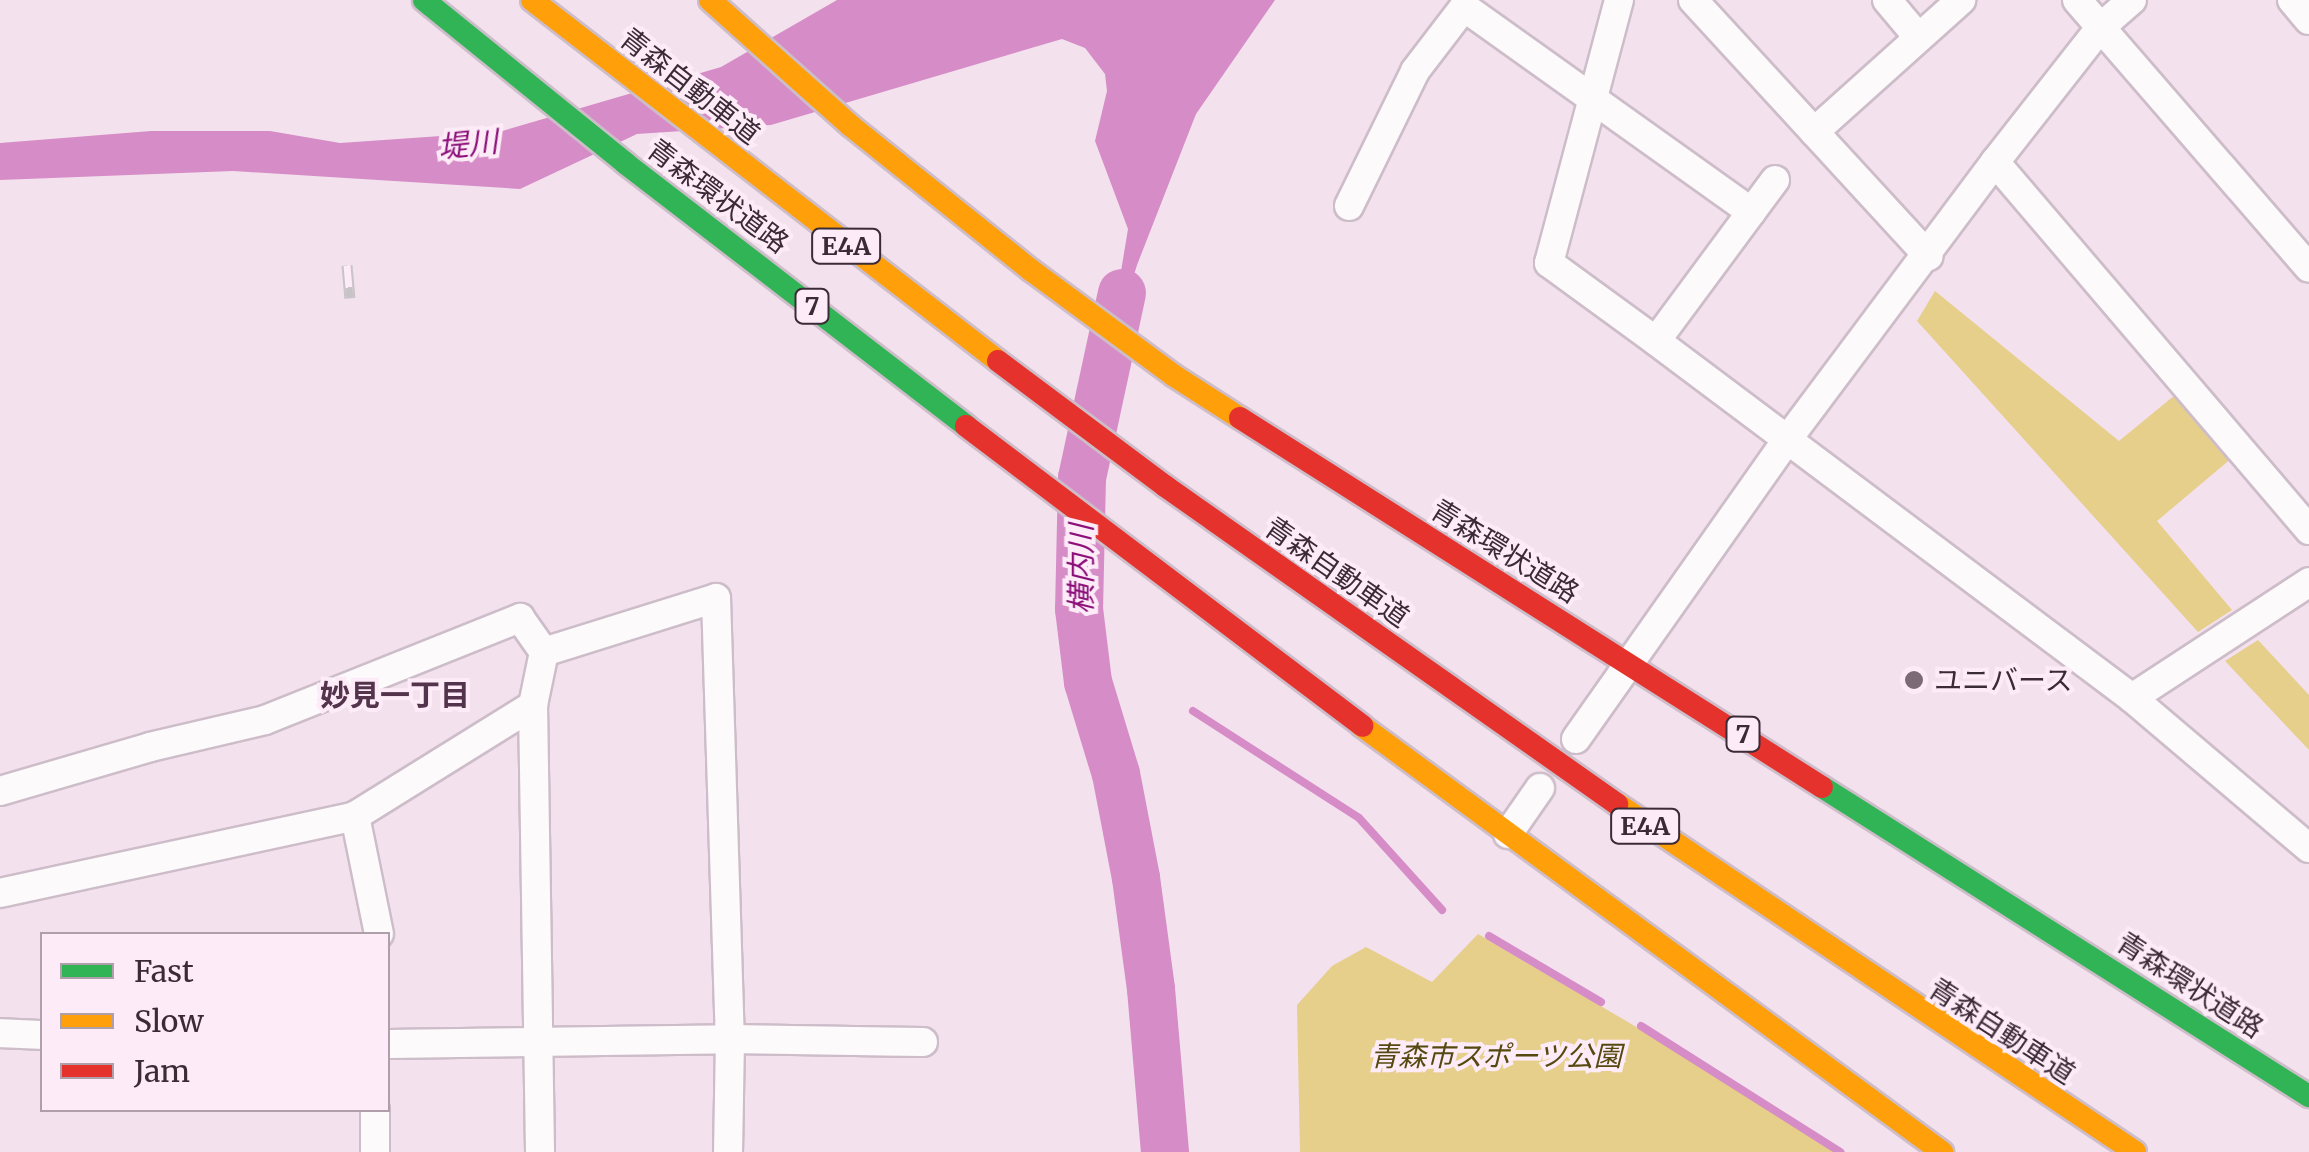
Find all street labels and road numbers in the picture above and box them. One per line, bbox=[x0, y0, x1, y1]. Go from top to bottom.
street label: 青森自動車道 bbox=[613, 21, 767, 151]
street label: 青森環状道路 bbox=[641, 132, 795, 260]
road number: E4A bbox=[811, 226, 881, 266]
road number: 7 bbox=[794, 286, 830, 326]
street label: 青森環状道路 bbox=[1425, 492, 1585, 610]
street label: 青森自動車道 bbox=[1259, 510, 1415, 634]
road number: 7 bbox=[1726, 714, 1760, 754]
road number: E4A bbox=[1610, 806, 1680, 846]
street label: 青森環状道路 bbox=[2110, 925, 2270, 1045]
street label: 青森自動車道 bbox=[1922, 971, 2082, 1091]

